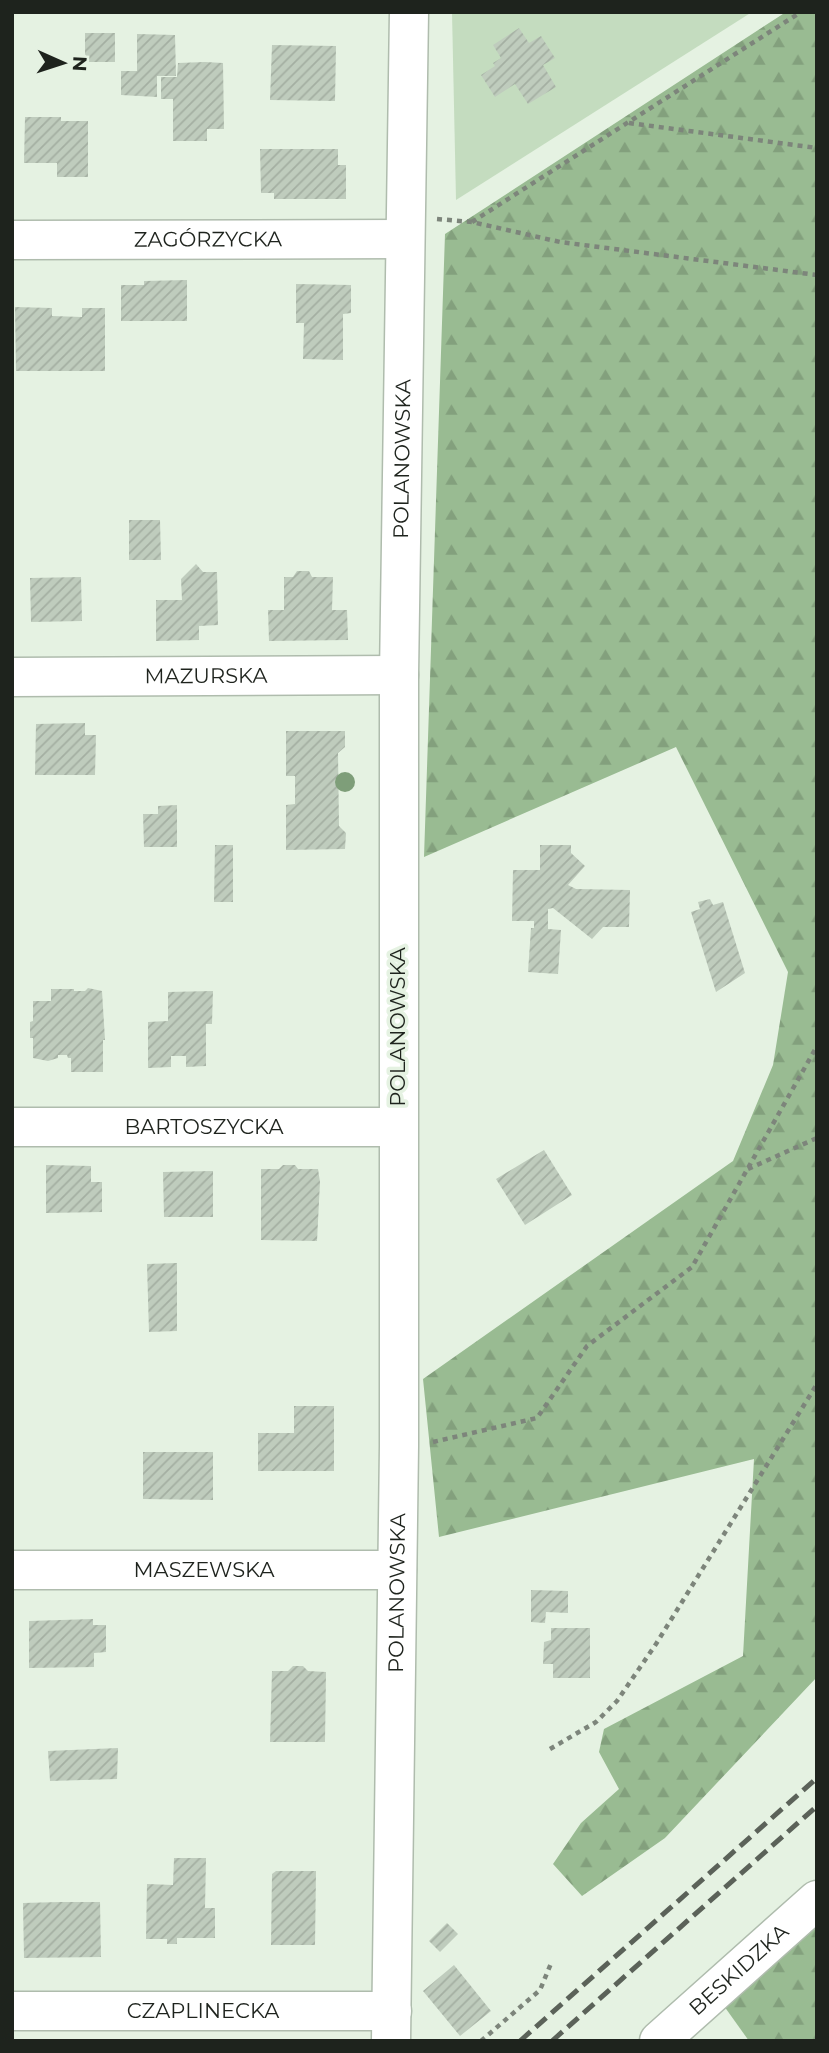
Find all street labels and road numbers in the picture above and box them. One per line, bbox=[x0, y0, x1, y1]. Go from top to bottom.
street label: ZAGÓRZYCKA bbox=[134, 226, 283, 252]
street label: POLANOWSKA bbox=[388, 378, 415, 539]
street label: MAZURSKA bbox=[144, 663, 268, 688]
street label: POLANOWSKA bbox=[385, 946, 410, 1107]
street label: BARTOSZYCKA bbox=[125, 1114, 284, 1139]
street label: POLANOWSKA bbox=[383, 1512, 410, 1673]
street label: MASZEWSKA bbox=[134, 1557, 275, 1582]
street label: BESKIDZKA bbox=[684, 1918, 794, 2020]
street label: CZAPLINECKA bbox=[127, 1998, 280, 2023]

